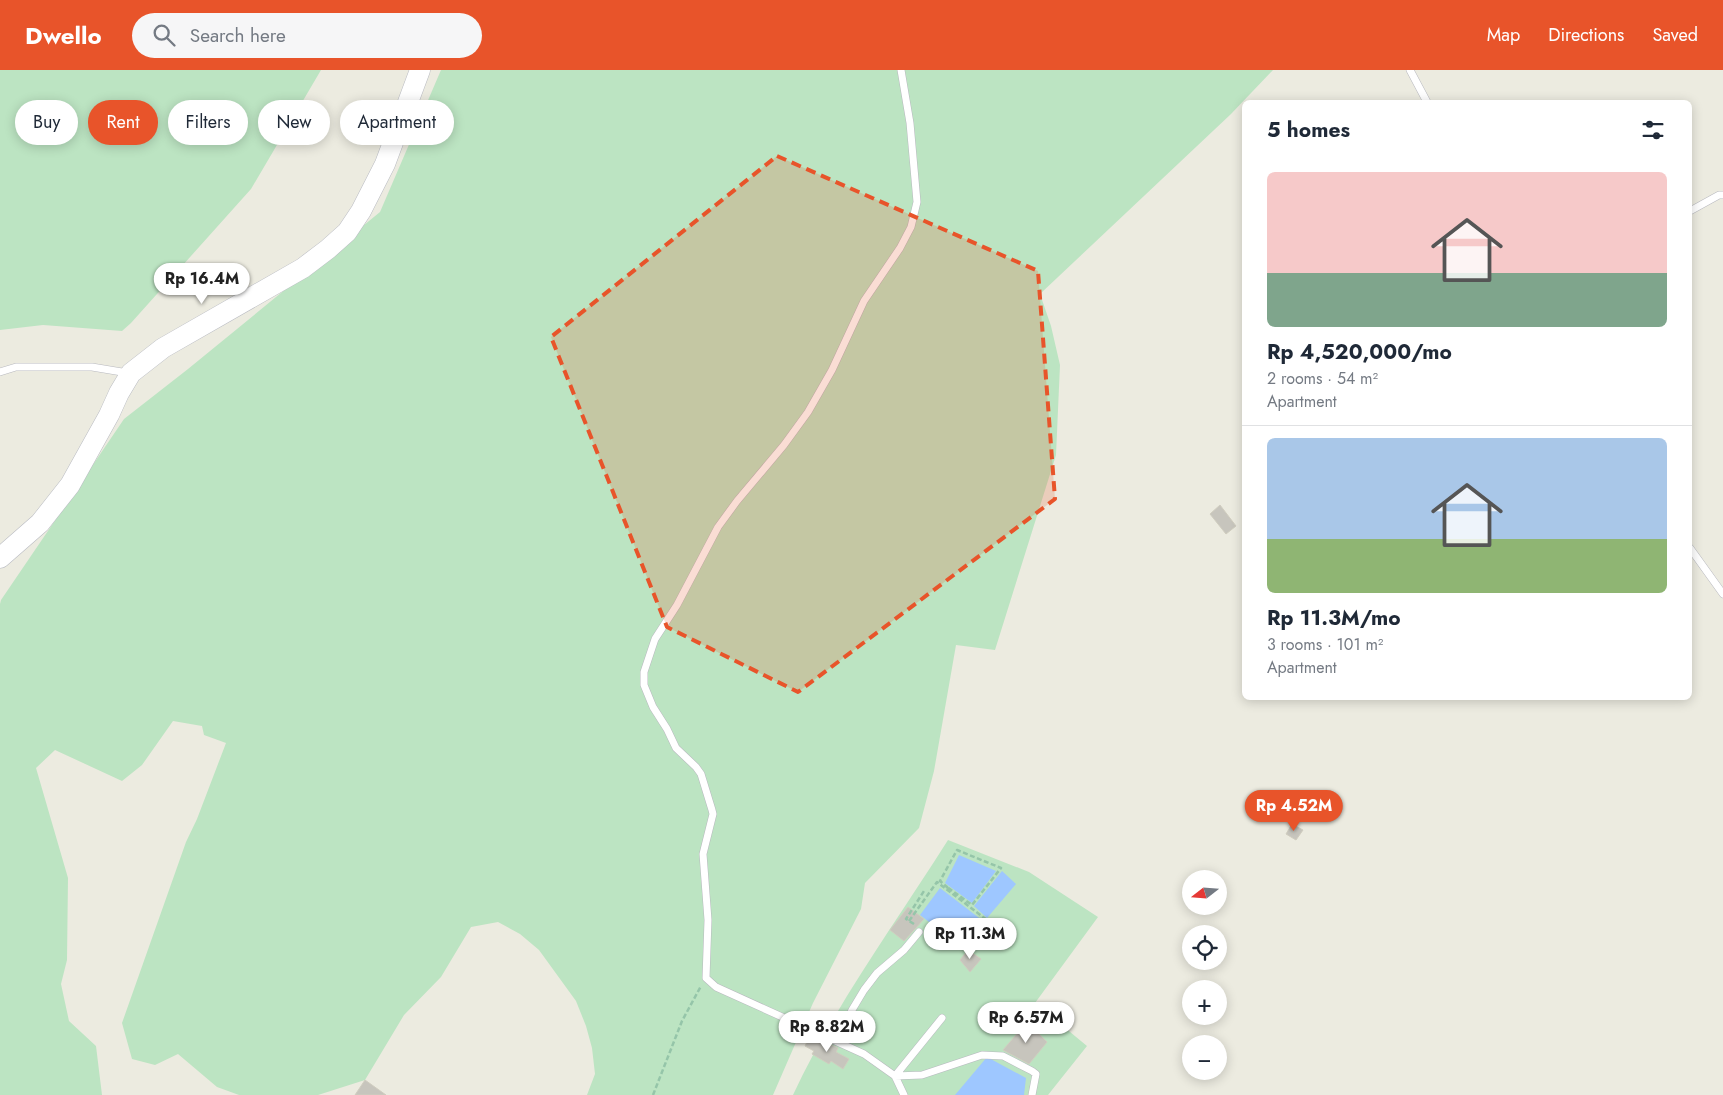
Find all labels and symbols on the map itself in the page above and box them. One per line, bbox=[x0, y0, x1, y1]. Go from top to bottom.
pin: Rp 16.4M bbox=[150, 262, 254, 305]
pin: Rp 4.52M bbox=[1242, 790, 1346, 832]
north arrow bbox=[1182, 870, 1228, 915]
pin: Rp 11.3M bbox=[918, 918, 1022, 960]
pin: Rp 6.57M bbox=[974, 1002, 1078, 1044]
pin: Rp 8.82M bbox=[775, 1010, 879, 1053]

